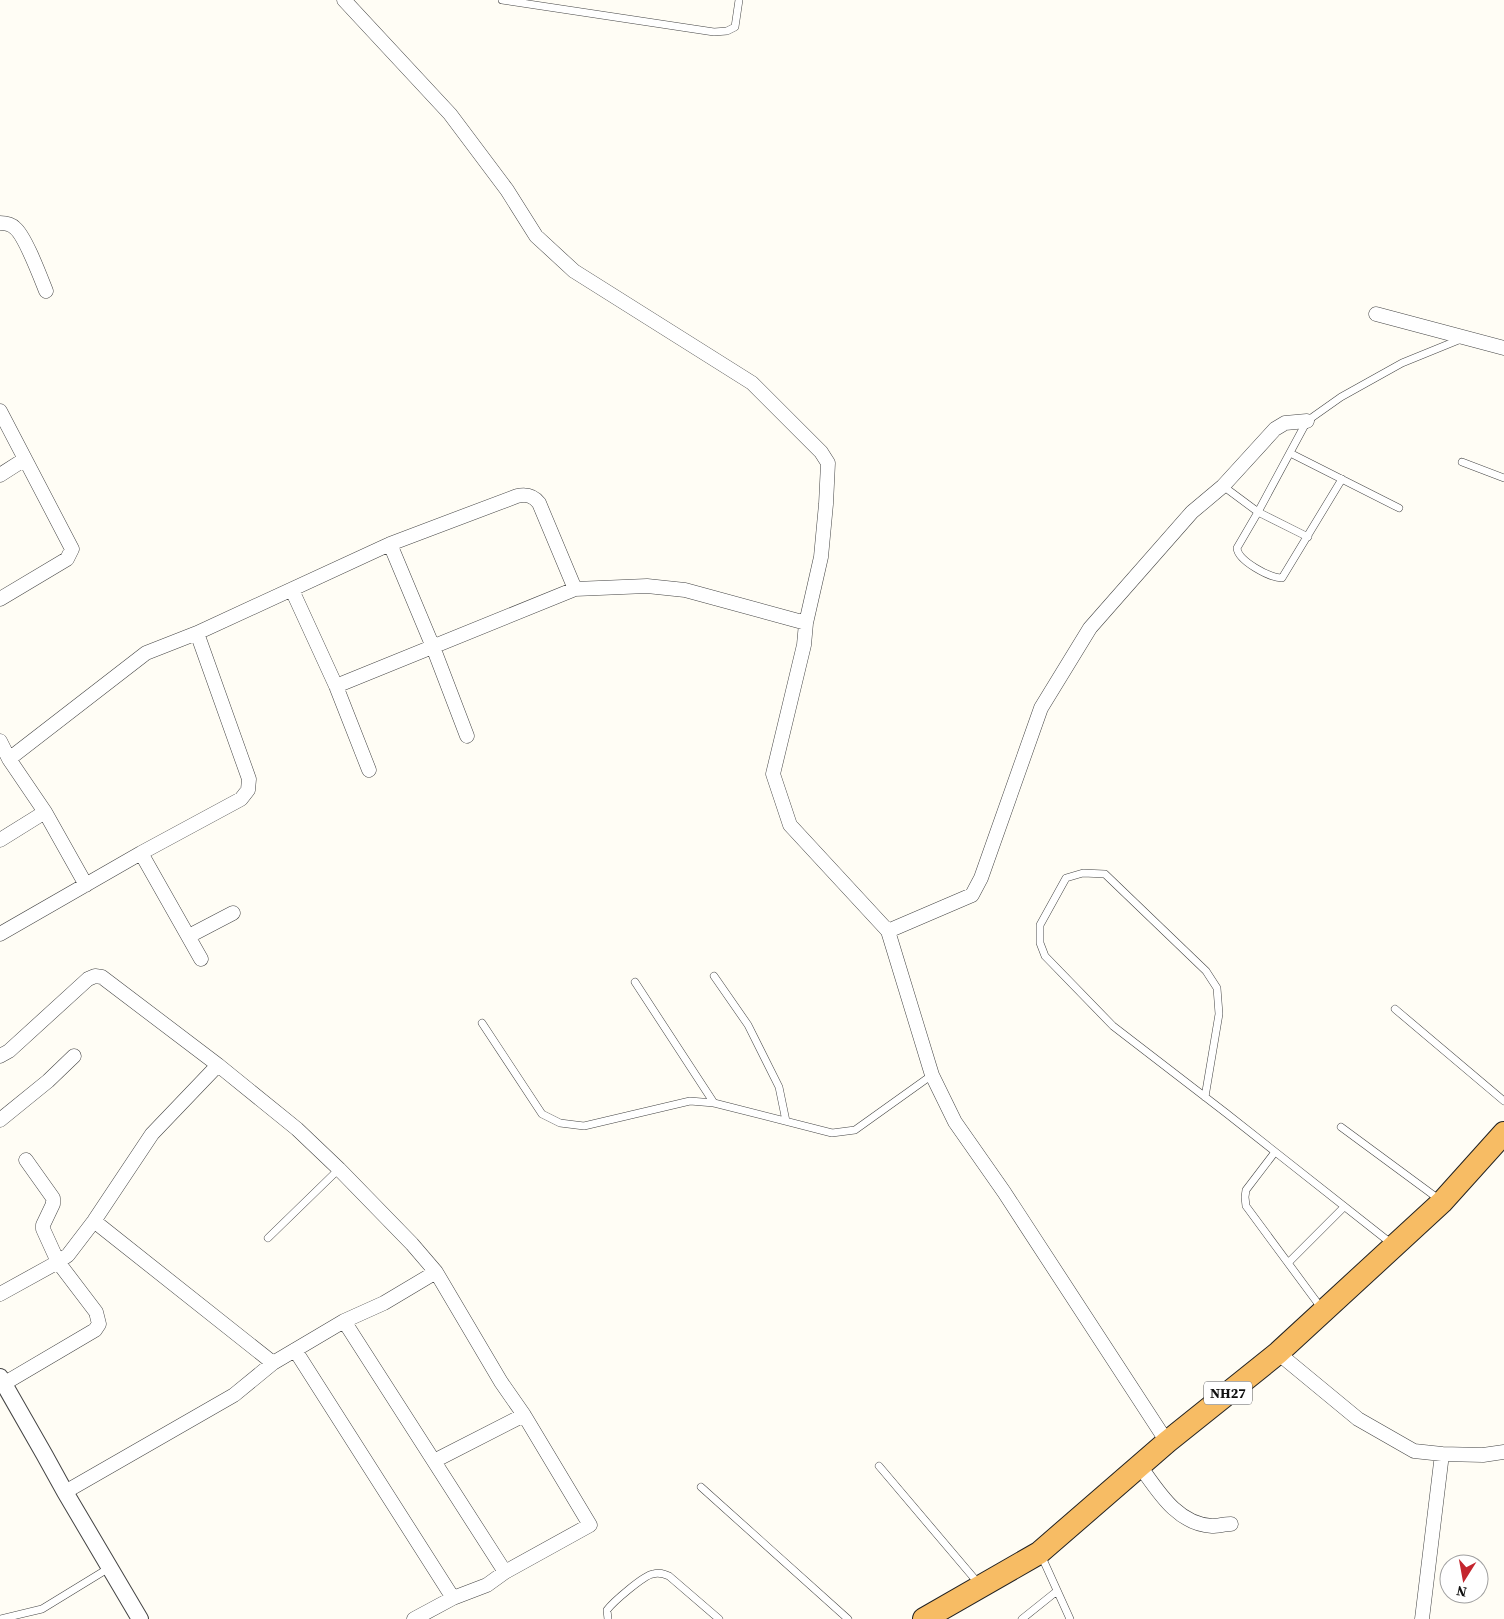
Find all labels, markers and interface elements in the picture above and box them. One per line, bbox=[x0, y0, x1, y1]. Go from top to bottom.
road number: NH27 bbox=[1204, 1382, 1252, 1405]
north arrow bbox=[1439, 1554, 1489, 1604]
text: N bbox=[1455, 1581, 1468, 1603]

